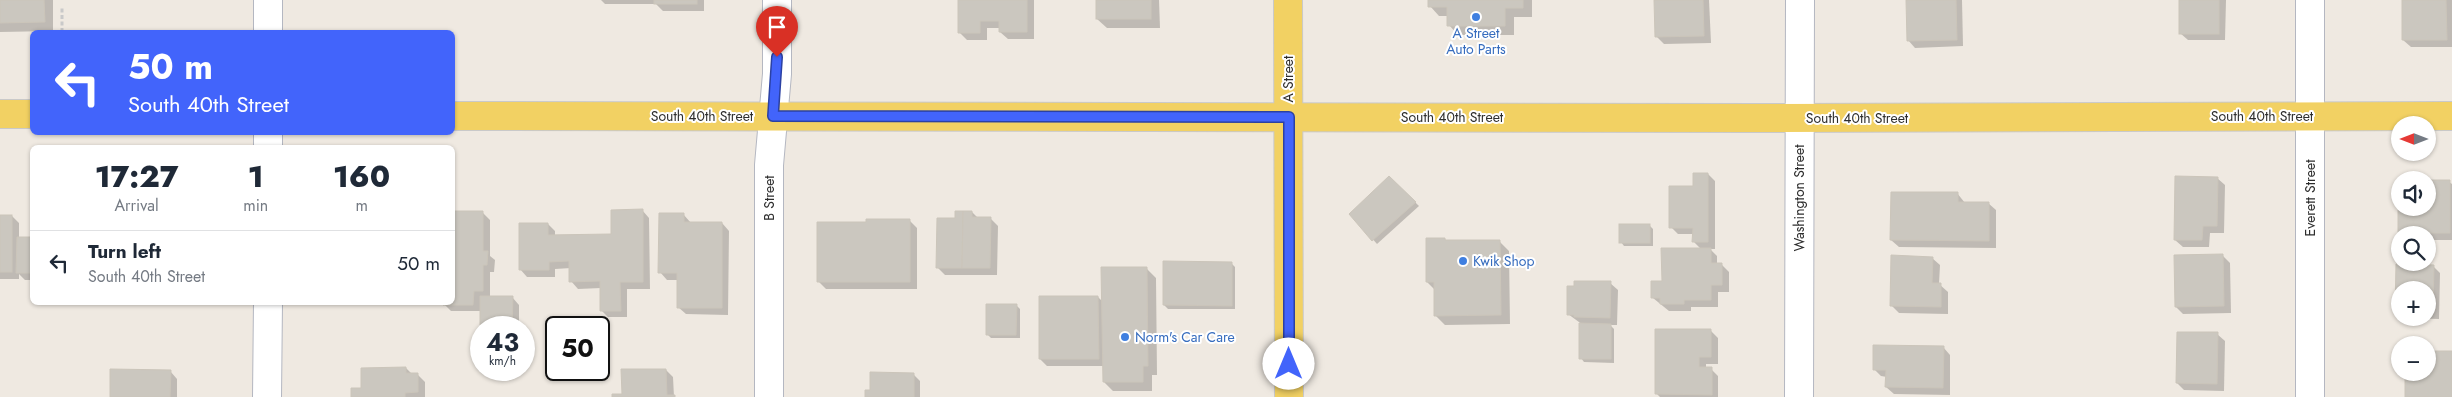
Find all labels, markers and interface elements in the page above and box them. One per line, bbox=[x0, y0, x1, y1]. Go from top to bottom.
pin bbox=[756, 6, 798, 57]
marker: A Street Auto Parts bbox=[1470, 11, 1482, 23]
icon: arrive bbox=[763, 13, 791, 41]
place label: A Street Auto Parts bbox=[1446, 23, 1506, 59]
text: 50 m bbox=[128, 42, 213, 92]
icon: left bbox=[45, 50, 110, 115]
street label: A Street bbox=[1278, 55, 1298, 102]
text: South 40th Street bbox=[128, 88, 289, 120]
street label: South 40th Street bbox=[651, 106, 754, 126]
street label: South 40th Street bbox=[2211, 106, 2314, 126]
street label: South 40th Street bbox=[1401, 107, 1504, 127]
street label: South 40th Street bbox=[1806, 108, 1909, 128]
north arrow bbox=[2391, 116, 2436, 161]
map controls bbox=[2391, 116, 2436, 381]
street label: Washington Street bbox=[1789, 144, 1809, 252]
text: 17:27 bbox=[95, 155, 178, 198]
text: 1 bbox=[248, 155, 264, 198]
text: 160 bbox=[333, 155, 390, 198]
street label: Everett Street bbox=[2300, 159, 2320, 237]
button: sound bbox=[2391, 171, 2436, 216]
street label: B Street bbox=[759, 175, 779, 221]
text: Arrival bbox=[115, 194, 159, 217]
text: min bbox=[243, 194, 268, 217]
text: m bbox=[355, 194, 368, 217]
button: search bbox=[2391, 226, 2436, 271]
text: Turn left bbox=[88, 238, 161, 265]
icon: left bbox=[45, 249, 73, 277]
text: 50 m bbox=[397, 250, 440, 277]
place label: Kwik Shop bbox=[1473, 251, 1534, 271]
marker: Kwik Shop bbox=[1457, 255, 1469, 267]
text: South 40th Street bbox=[88, 265, 205, 288]
button: + bbox=[2391, 281, 2436, 326]
speed limit sign: 50 bbox=[545, 316, 610, 381]
text: 43 bbox=[486, 324, 519, 360]
place label: Norm's Car Care bbox=[1135, 327, 1235, 347]
marker: Norm's Car Care bbox=[1119, 331, 1131, 343]
button: − bbox=[2391, 336, 2436, 381]
position arrow bbox=[1262, 337, 1314, 389]
text: km/h bbox=[489, 352, 516, 370]

